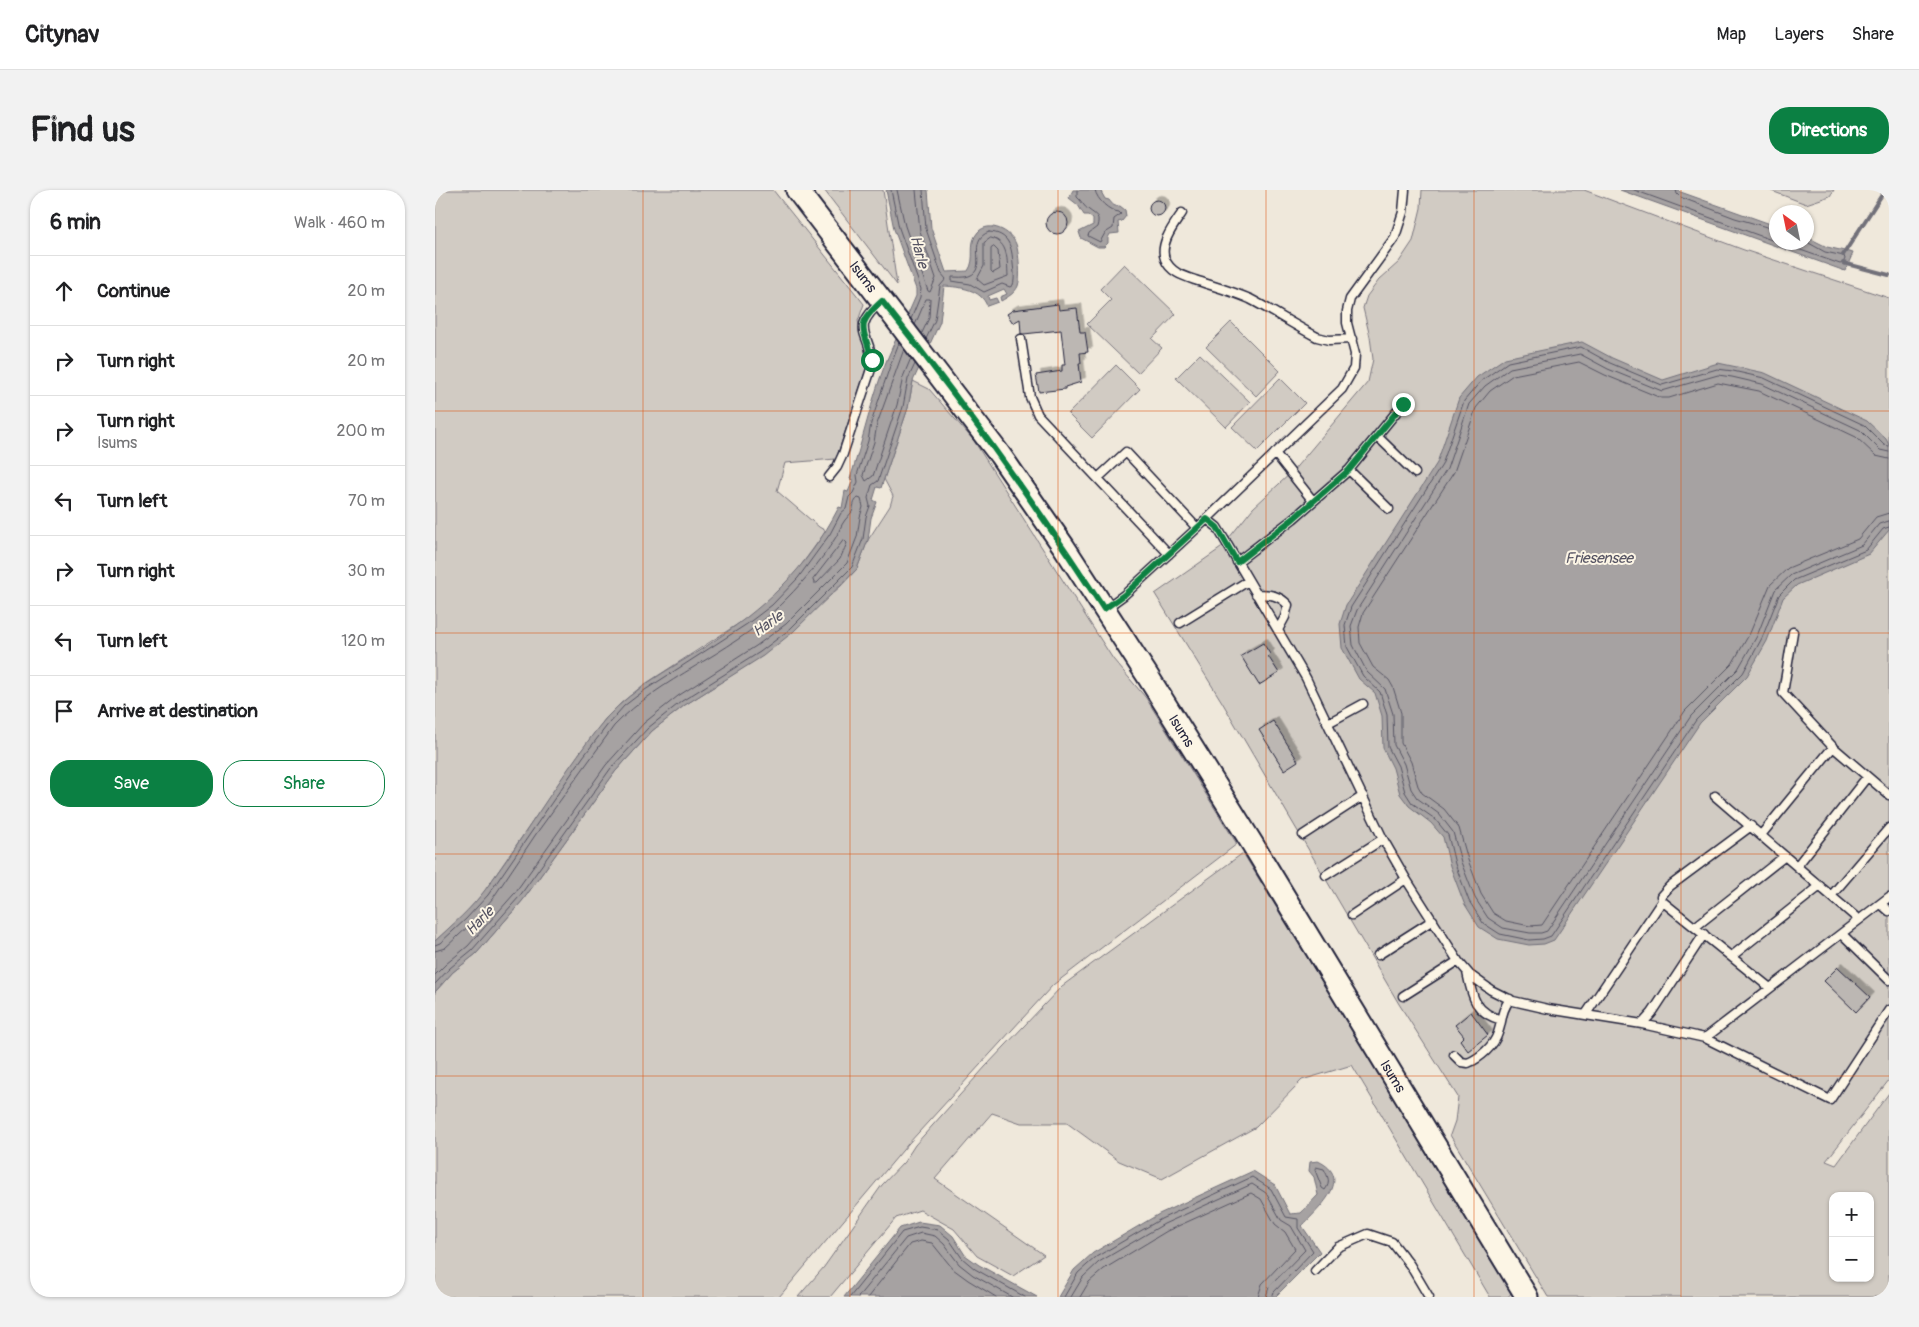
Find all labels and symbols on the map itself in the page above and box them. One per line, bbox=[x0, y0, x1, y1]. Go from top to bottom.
north arrow bbox=[1769, 205, 1814, 250]
water label: Harle bbox=[906, 234, 933, 272]
street label: Isums bbox=[846, 257, 881, 296]
route start bbox=[861, 349, 884, 372]
route end bbox=[1392, 393, 1415, 416]
water label: Friesensee bbox=[1565, 549, 1635, 568]
water label: Harle bbox=[749, 606, 788, 641]
street label: Isums bbox=[1165, 711, 1199, 751]
water label: Harle bbox=[462, 901, 499, 939]
street label: Isums bbox=[1377, 1057, 1410, 1096]

